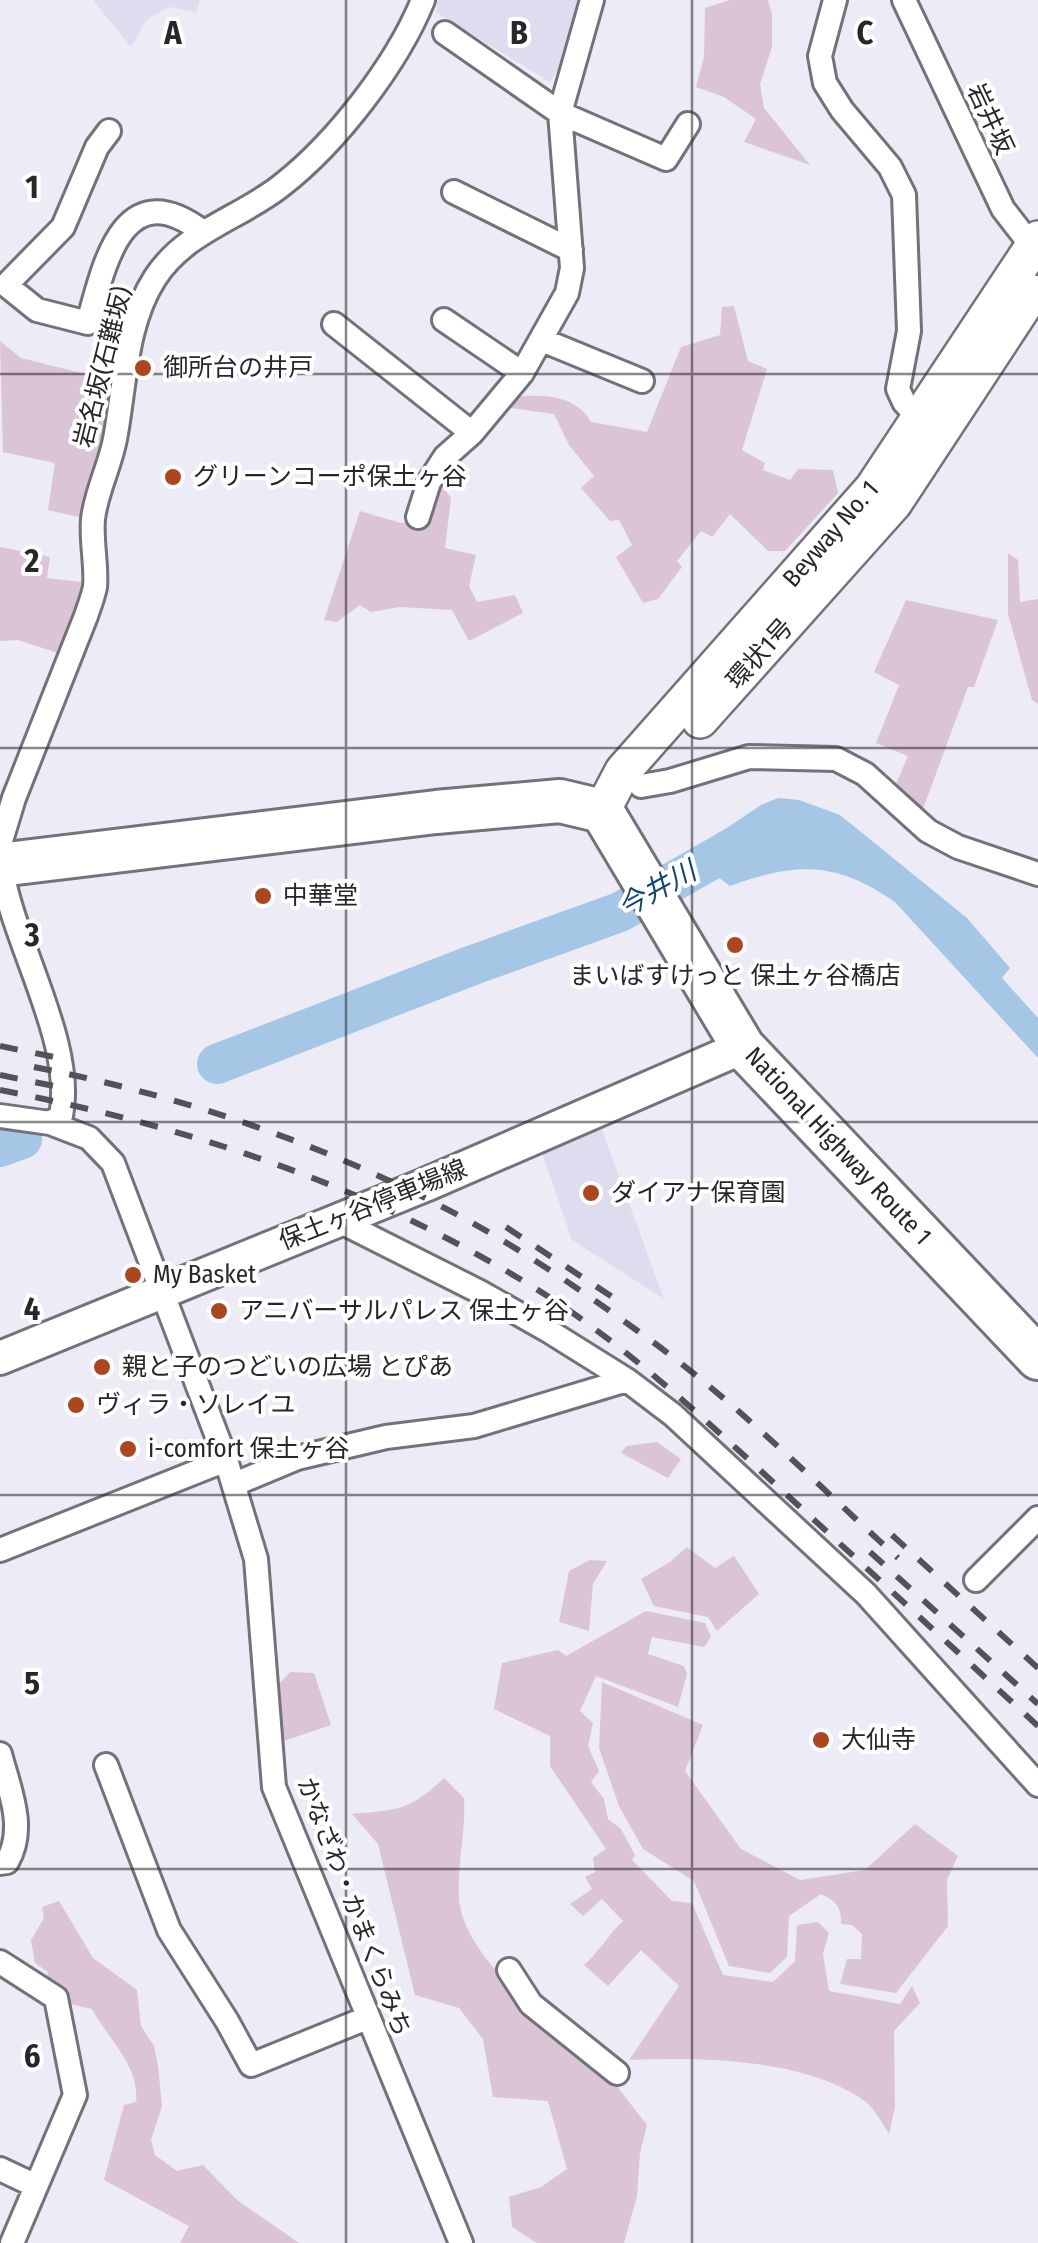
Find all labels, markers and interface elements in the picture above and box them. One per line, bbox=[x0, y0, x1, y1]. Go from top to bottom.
text: A bbox=[163, 14, 182, 52]
text: B bbox=[510, 14, 528, 52]
text: C bbox=[857, 14, 874, 52]
street label: 岩井坂 bbox=[961, 79, 1019, 159]
text: 1 bbox=[25, 168, 39, 206]
street label: 岩名坂(石難坂) bbox=[69, 283, 137, 451]
place label: 御所台の井戸 bbox=[163, 353, 313, 383]
marker: 御所台の井戸 bbox=[132, 357, 154, 379]
place label: グリーンコーポ保土ヶ谷 bbox=[193, 462, 467, 492]
marker: グリーンコーポ保土ヶ谷 bbox=[162, 466, 184, 488]
street label: Beyway No. 1 bbox=[777, 475, 885, 593]
text: 2 bbox=[24, 542, 40, 580]
street label: 環状1号 bbox=[720, 612, 800, 696]
water label: 今井川 bbox=[612, 853, 704, 924]
place label: 中華堂 bbox=[283, 881, 358, 911]
marker: 中華堂 bbox=[252, 885, 274, 907]
text: 3 bbox=[23, 916, 40, 954]
marker: まいばすけっと 保土ヶ谷橋店 bbox=[724, 934, 746, 956]
place label: まいばすけっと 保土ヶ谷橋店 bbox=[570, 961, 900, 991]
street label: National Highway Route 1 bbox=[739, 1041, 937, 1251]
street label: 保土ヶ谷停車場線 bbox=[275, 1154, 471, 1256]
place label: ダイアナ保育園 bbox=[611, 1178, 786, 1208]
marker: ダイアナ保育園 bbox=[580, 1182, 602, 1204]
place label: My Basket bbox=[153, 1260, 257, 1290]
marker: My Basket bbox=[122, 1264, 144, 1286]
text: 4 bbox=[24, 1290, 40, 1328]
place label: アニバーサルパレス 保土ヶ谷 bbox=[239, 1296, 569, 1326]
marker: アニバーサルパレス 保土ヶ谷 bbox=[208, 1300, 230, 1322]
place label: 親と子のつどいの広場 とぴあ bbox=[122, 1352, 453, 1382]
marker: 親と子のつどいの広場 とぴあ bbox=[91, 1356, 113, 1378]
place label: ヴィラ・ソレイユ bbox=[96, 1390, 296, 1420]
marker: ヴィラ・ソレイユ bbox=[65, 1394, 87, 1416]
place label: i-comfort 保土ヶ谷 bbox=[148, 1434, 349, 1464]
marker: i-comfort 保土ヶ谷 bbox=[117, 1438, 139, 1460]
text: 5 bbox=[24, 1664, 40, 1702]
place label: 大仙寺 bbox=[841, 1725, 916, 1755]
marker: 大仙寺 bbox=[810, 1729, 832, 1751]
street label: かなざわ・かまくらみち bbox=[291, 1773, 417, 2041]
text: 6 bbox=[24, 2037, 40, 2075]

